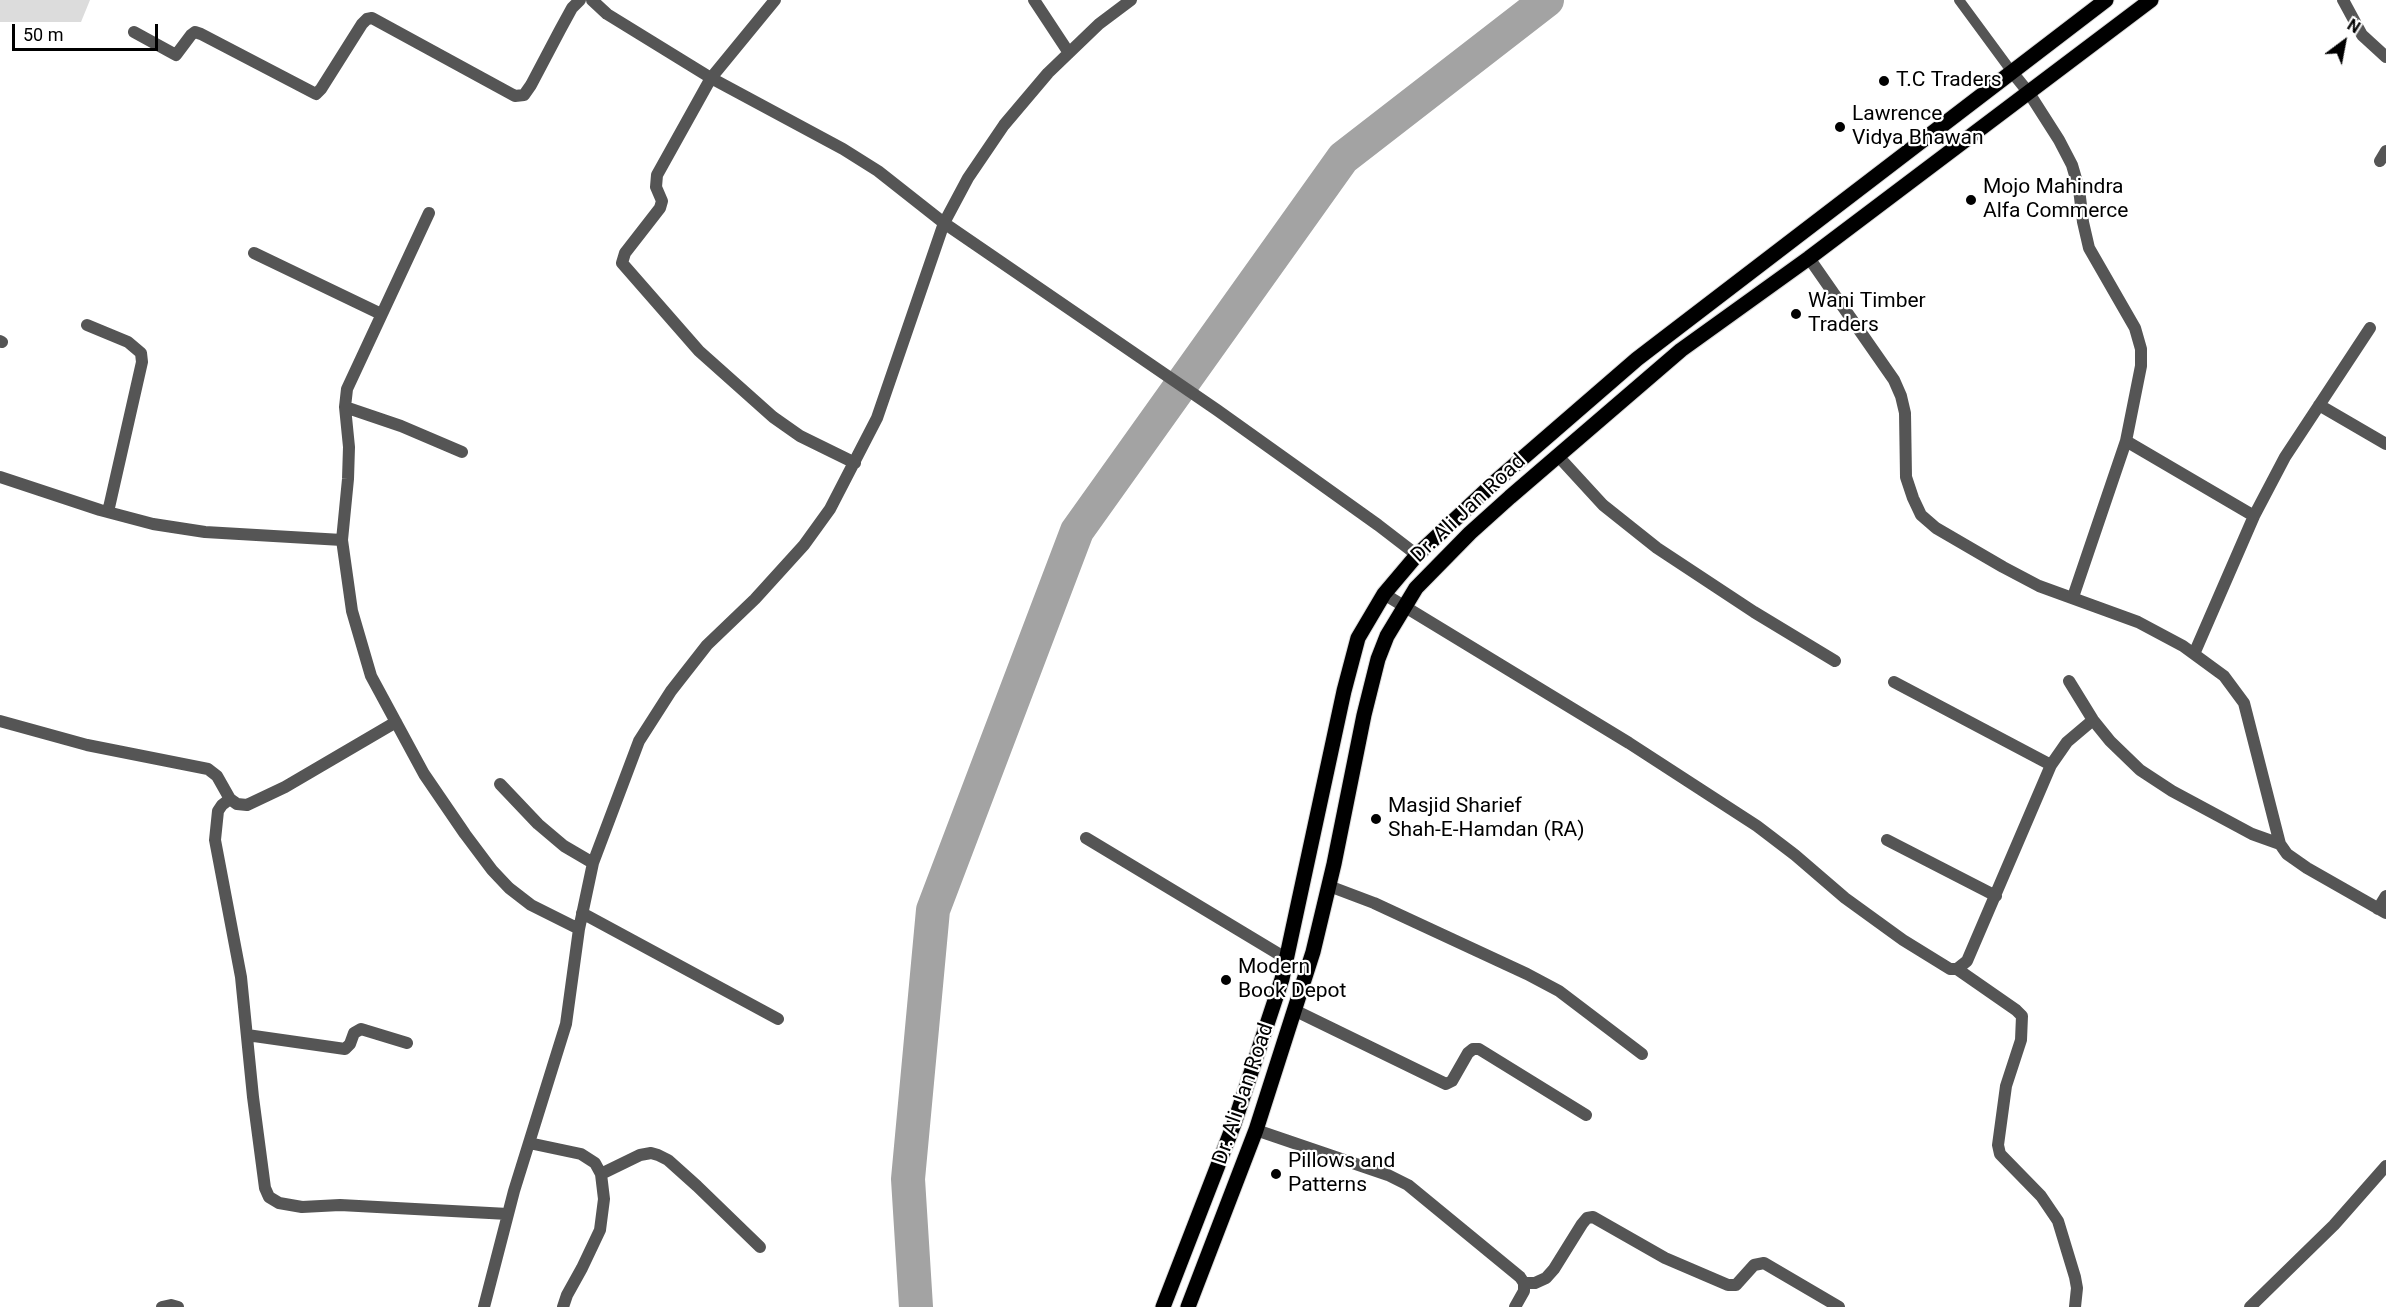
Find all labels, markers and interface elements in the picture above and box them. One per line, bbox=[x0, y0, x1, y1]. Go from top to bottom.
scale bar bbox=[15, 12, 160, 50]
north arrow bbox=[2314, 12, 2374, 72]
text: N bbox=[2344, 15, 2364, 37]
text: 50 m bbox=[23, 24, 63, 45]
place label: T.C Traders bbox=[1896, 68, 2002, 94]
marker: T.C Traders bbox=[1877, 74, 1891, 88]
place label: Lawrence Vidya Bhawan bbox=[1852, 102, 1984, 152]
marker: Lawrence Vidya Bhawan bbox=[1833, 120, 1847, 134]
place label: Mojo Mahindra Alfa Commerce bbox=[1983, 175, 2128, 225]
marker: Mojo Mahindra Alfa Commerce bbox=[1964, 193, 1978, 207]
place label: Wani Timber Traders bbox=[1808, 289, 1926, 339]
marker: Wani Timber Traders bbox=[1789, 307, 1803, 321]
street label: Dr. Ali Jan Road bbox=[1406, 449, 1532, 569]
place label: Masjid Sharief Shah-E-Hamdan (RA) bbox=[1388, 794, 1585, 844]
marker: Masjid Sharief Shah-E-Hamdan (RA) bbox=[1369, 812, 1383, 826]
place label: Modern Book Depot bbox=[1238, 955, 1346, 1005]
marker: Modern Book Depot bbox=[1219, 973, 1233, 987]
street label: Dr. Ali Jan Road bbox=[1208, 1020, 1280, 1168]
place label: Pillows and Patterns bbox=[1288, 1149, 1395, 1199]
marker: Pillows and Patterns bbox=[1269, 1167, 1283, 1181]

